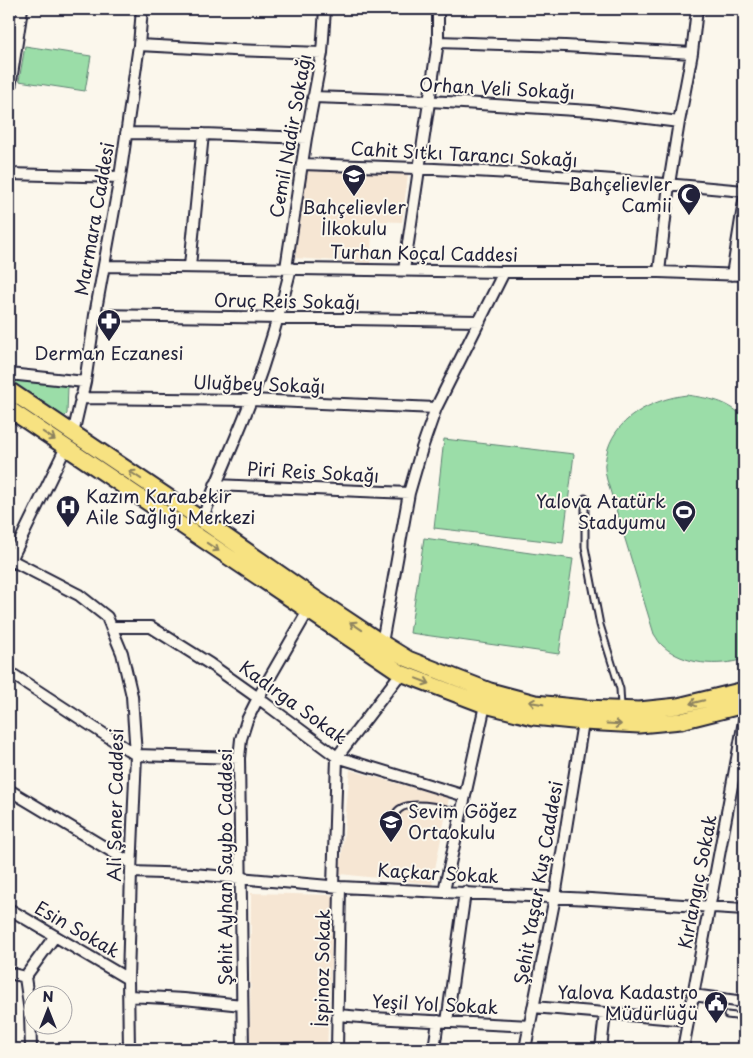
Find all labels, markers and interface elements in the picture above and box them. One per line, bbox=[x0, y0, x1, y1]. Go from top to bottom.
street label: Cemil Nadir Sokağı bbox=[262, 52, 317, 220]
street label: Orhan Veli Sokağı bbox=[419, 70, 576, 105]
street label: Cahit Sıtkı Tarancı Sokağı bbox=[350, 134, 578, 173]
street label: Marmara Caddesi bbox=[67, 140, 120, 297]
school or university icon: Bahçelievler İlkokulu bbox=[341, 163, 367, 197]
place label: Bahçelievler Camii bbox=[568, 170, 673, 218]
mosque icon: Bahçelievler Camii bbox=[676, 182, 702, 216]
place label: Bahçelievler İlkokulu bbox=[302, 193, 407, 241]
street label: Turhan Koçal Caddesi bbox=[330, 237, 518, 268]
street label: Oruç Reis Sokağı bbox=[214, 286, 360, 315]
pharmacy icon: Derman Eczanesi bbox=[96, 308, 122, 342]
place label: Derman Eczanesi bbox=[34, 339, 184, 366]
street label: Uluğbey Sokağı bbox=[192, 368, 326, 399]
one-way arrow bbox=[42, 431, 56, 441]
street label: Piri Reis Sokağı bbox=[246, 455, 380, 488]
one-way arrow bbox=[128, 470, 142, 480]
place label: Kazım Karabekir Aile Sağlığı Merkezi bbox=[86, 482, 255, 530]
place label: Yalova Atatürk Stadyumu bbox=[536, 487, 666, 535]
hospital icon: Kazım Karabekir Aile Sağlığı Merkezi bbox=[55, 494, 81, 528]
sports icon: Yalova Atatürk Stadyumu bbox=[671, 499, 697, 533]
one-way arrow bbox=[206, 542, 220, 552]
one-way arrow bbox=[349, 621, 363, 631]
street label: Kadırga Sokak bbox=[234, 653, 354, 750]
one-way arrow bbox=[415, 677, 430, 686]
one-way arrow bbox=[528, 697, 544, 707]
one-way arrow bbox=[690, 697, 706, 707]
one-way arrow bbox=[606, 719, 622, 728]
street label: Ali Şener Caddesi bbox=[100, 728, 129, 882]
street label: Şehit Ayhan Saybo Caddesi bbox=[211, 748, 238, 986]
street label: Şehit Yaşar Kuş Caddesi bbox=[506, 779, 569, 987]
place label: Sevim Göğez Ortaokulu bbox=[408, 797, 517, 845]
school or university icon: Sevim Göğez Ortaokulu bbox=[378, 809, 404, 843]
street label: Kırlangıç Sokak bbox=[670, 812, 723, 951]
street label: Kaçkar Sokak bbox=[377, 856, 499, 889]
street label: Esin Sokak bbox=[30, 893, 125, 964]
street label: İspinoz Sokak bbox=[307, 909, 336, 1027]
place label: Yalova Kadastro Müdürlüğü bbox=[558, 978, 698, 1026]
north arrow bbox=[22, 986, 72, 1036]
text: N bbox=[42, 986, 54, 1007]
street label: Yeşil Yol Sokak bbox=[371, 987, 499, 1020]
public building icon: Yalova Kadastro Müdürlüğü bbox=[703, 990, 729, 1024]

